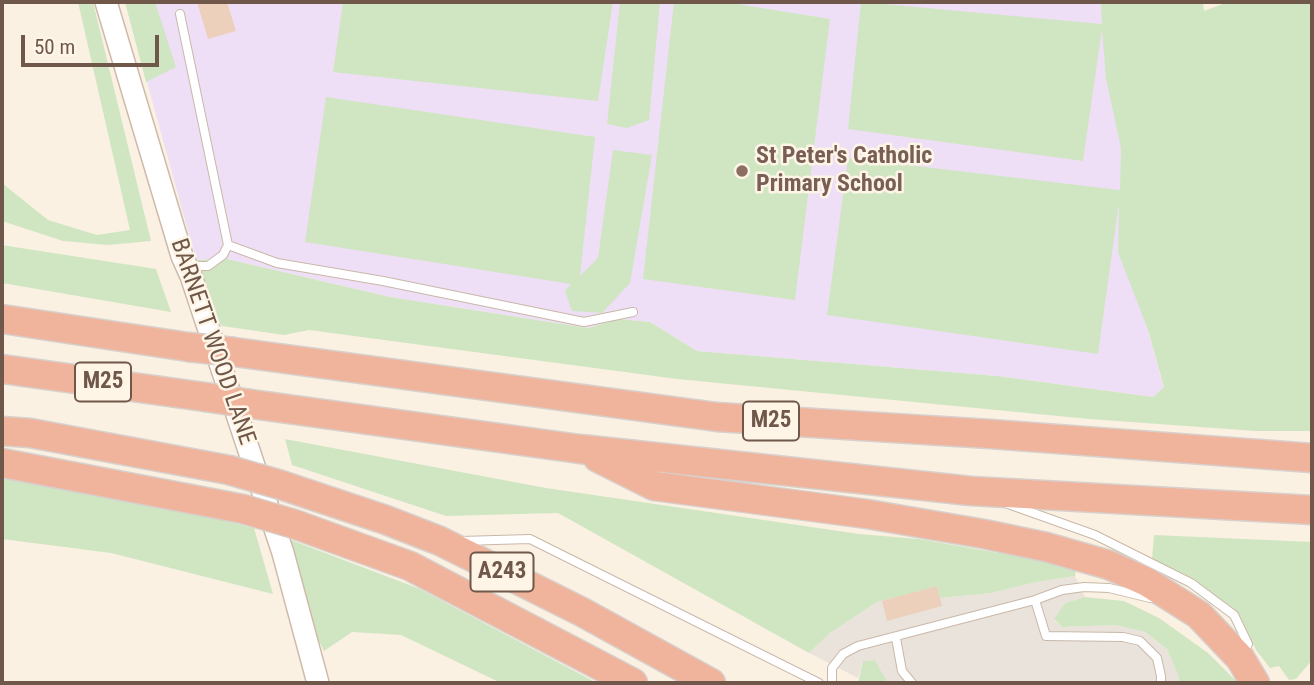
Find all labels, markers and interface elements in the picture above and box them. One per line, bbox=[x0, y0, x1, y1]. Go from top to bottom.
scale bar bbox=[24, 21, 163, 65]
text: 50 m bbox=[34, 35, 75, 59]
place label: St Peter's Catholic Primary School bbox=[756, 143, 932, 199]
marker: St Peter's Catholic Primary School bbox=[734, 163, 750, 179]
street label: BARNETT WOOD LANE bbox=[163, 235, 261, 449]
road number: M25 bbox=[75, 362, 131, 402]
road number: M25 bbox=[743, 402, 799, 440]
road number: A243 bbox=[470, 552, 534, 592]

